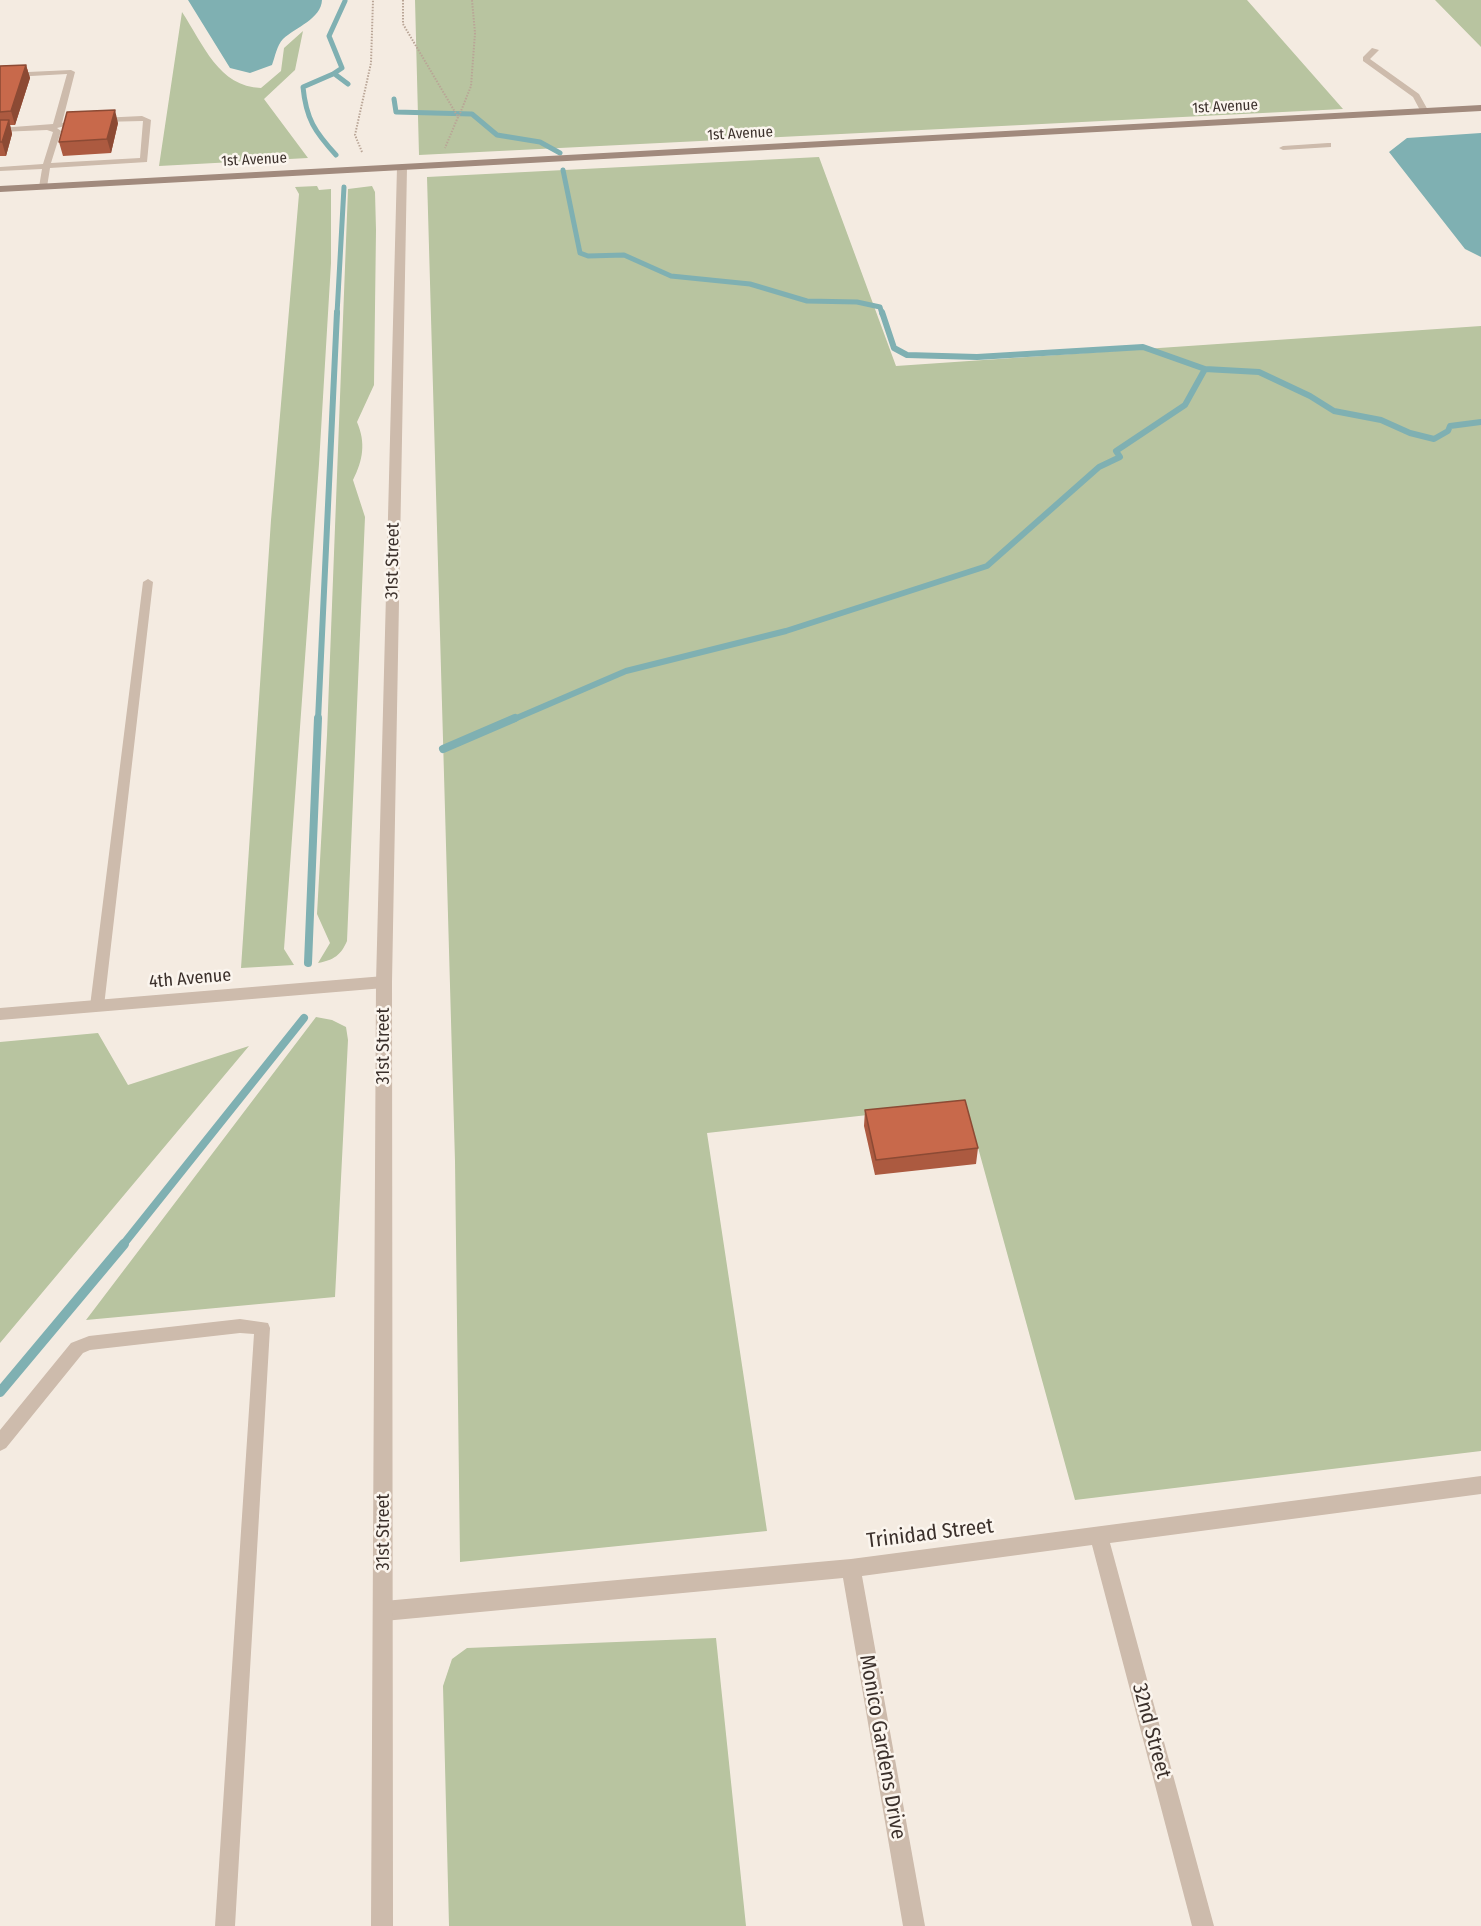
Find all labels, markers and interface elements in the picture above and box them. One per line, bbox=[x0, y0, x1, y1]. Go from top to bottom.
street label: 1st Avenue bbox=[1192, 96, 1258, 118]
street label: 1st Avenue bbox=[707, 123, 773, 145]
street label: 1st Avenue bbox=[221, 149, 287, 171]
street label: 31st Street bbox=[382, 522, 404, 600]
street label: 4th Avenue bbox=[148, 965, 232, 993]
street label: 31st Street bbox=[373, 1008, 395, 1084]
street label: 31st Street bbox=[373, 1494, 395, 1570]
street label: Trinidad Street bbox=[865, 1514, 995, 1554]
street label: Monico Gardens Drive bbox=[853, 1653, 911, 1841]
street label: 32nd Street bbox=[1126, 1681, 1176, 1781]

